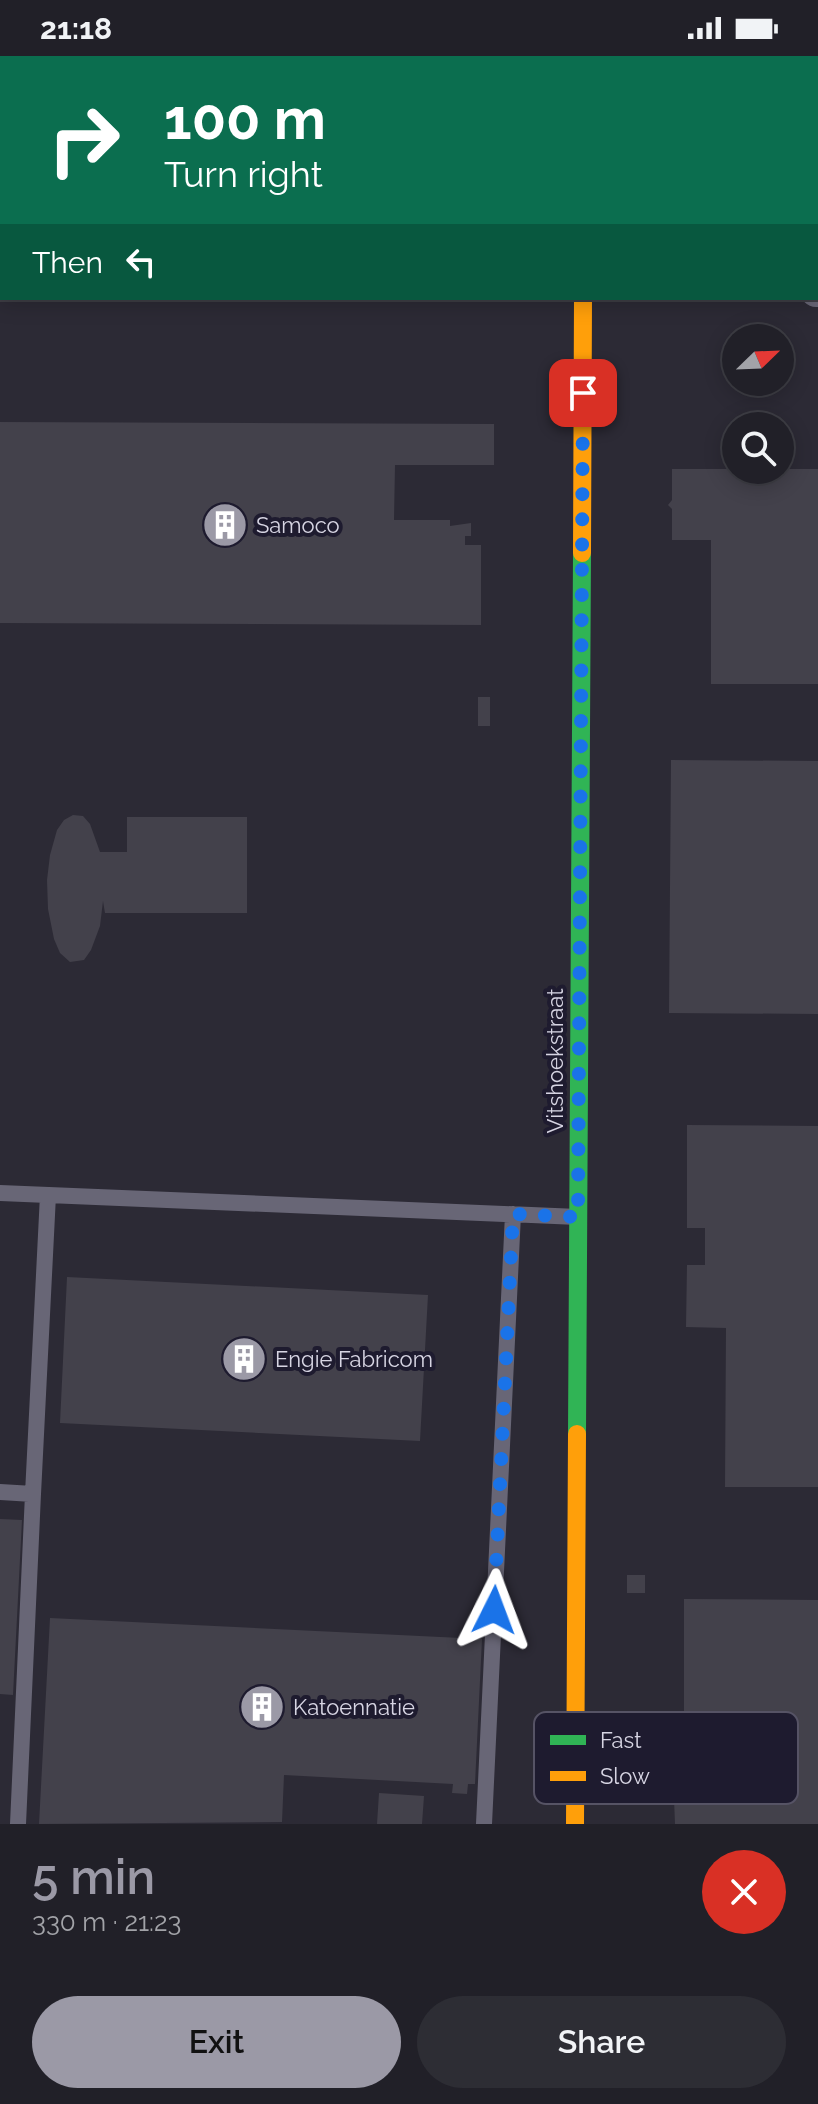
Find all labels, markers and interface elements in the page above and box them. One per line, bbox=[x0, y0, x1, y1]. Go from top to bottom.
text: 21:18 bbox=[40, 11, 112, 46]
text: 100 m bbox=[164, 86, 326, 152]
icon: right bbox=[32, 88, 136, 192]
text: Turn right bbox=[164, 153, 323, 195]
icon: left bbox=[119, 240, 163, 284]
text: Then bbox=[32, 245, 103, 280]
north arrow bbox=[722, 324, 794, 396]
map controls bbox=[722, 324, 794, 484]
pin bbox=[549, 359, 617, 427]
icon: arrive bbox=[561, 371, 605, 415]
button: search bbox=[722, 412, 794, 484]
building icon: Samoco bbox=[201, 501, 249, 549]
place label: Samoco bbox=[256, 512, 340, 538]
street label: Vitshoekstraat bbox=[542, 988, 568, 1134]
building icon: Engie Fabricom bbox=[220, 1335, 268, 1383]
place label: Engie Fabricom bbox=[275, 1346, 433, 1372]
position arrow bbox=[452, 1568, 536, 1652]
building icon: Katoennatie bbox=[238, 1683, 286, 1731]
place label: Katoennatie bbox=[293, 1694, 415, 1720]
legend bbox=[534, 1712, 798, 1804]
text: Fast bbox=[600, 1727, 642, 1753]
text: Slow bbox=[600, 1763, 650, 1789]
text: 5 min bbox=[32, 1849, 155, 1905]
button: close bbox=[702, 1850, 786, 1934]
text: 330 m · 21:23 bbox=[32, 1907, 181, 1937]
button: Exit bbox=[32, 1996, 401, 2088]
button: Share bbox=[417, 1996, 786, 2088]

